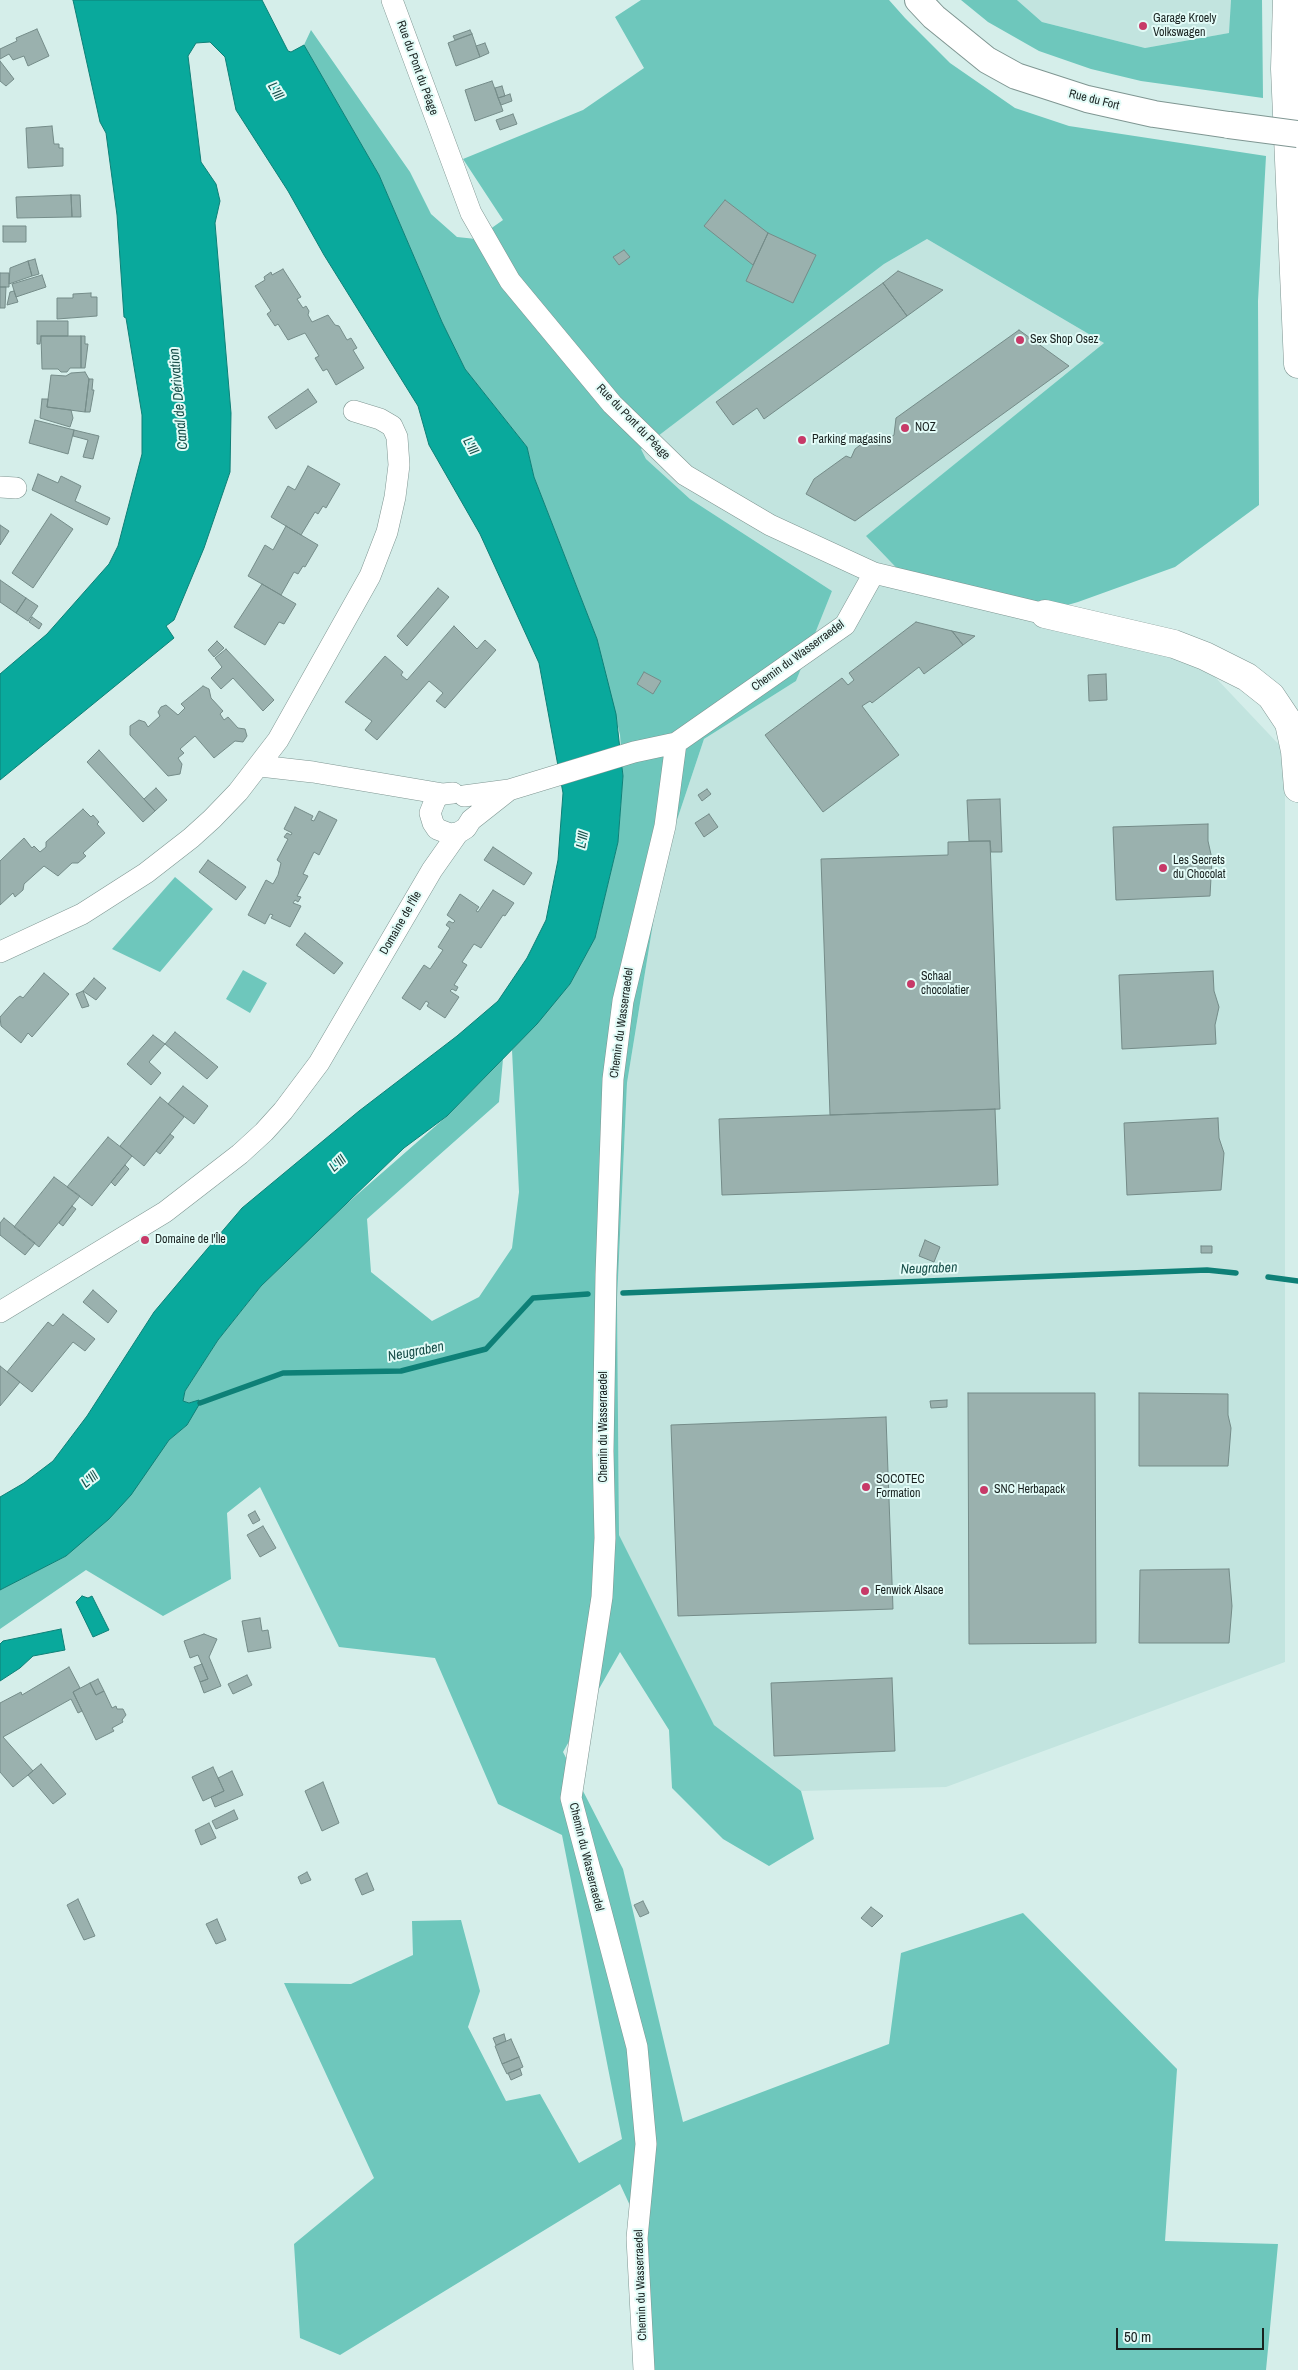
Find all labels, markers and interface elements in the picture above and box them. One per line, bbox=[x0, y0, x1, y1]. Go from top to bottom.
place label: Garage Kroely Volkswagen bbox=[1153, 12, 1216, 40]
street label: Rue du Pont du Péage bbox=[393, 19, 441, 117]
marker: Garage Kroely Volkswagen bbox=[1137, 20, 1149, 32]
water label: L'Ill bbox=[264, 79, 286, 103]
street label: Rue du Fort bbox=[1067, 87, 1121, 113]
place label: Sex Shop Osez bbox=[1030, 333, 1098, 347]
marker: Sex Shop Osez bbox=[1014, 334, 1026, 346]
water label: Canal de Dérivation bbox=[166, 347, 192, 451]
street label: Rue du Pont du Péage bbox=[593, 381, 673, 463]
place label: NOZ bbox=[915, 421, 936, 435]
marker: NOZ bbox=[899, 422, 911, 434]
place label: Parking magasins bbox=[812, 433, 891, 447]
marker: Parking magasins bbox=[796, 434, 808, 446]
water label: L'Ill bbox=[459, 435, 481, 457]
street label: Chemin du Wasserraedel bbox=[749, 617, 847, 695]
water label: L'Ill bbox=[573, 830, 593, 850]
place label: Les Secrets du Chocolat bbox=[1173, 854, 1226, 882]
marker: Les Secrets du Chocolat bbox=[1157, 862, 1169, 874]
street label: Domaine de l'Île bbox=[377, 889, 425, 957]
street label: Chemin du Wasserraedel bbox=[607, 967, 637, 1079]
place label: Schaal chocolatier bbox=[921, 970, 969, 998]
marker: Schaal chocolatier bbox=[905, 978, 917, 990]
water label: L'Ill bbox=[326, 1152, 350, 1176]
place label: Domaine de l'Île bbox=[155, 1233, 226, 1247]
marker: Domaine de l'Île bbox=[139, 1234, 151, 1246]
water label: Neugraben bbox=[900, 1260, 958, 1278]
water label: Neugraben bbox=[387, 1338, 445, 1366]
street label: Chemin du Wasserraedel bbox=[597, 1371, 611, 1483]
water label: L'Ill bbox=[78, 1468, 102, 1492]
place label: SOCOTEC Formation bbox=[876, 1473, 925, 1501]
marker: SOCOTEC Formation bbox=[860, 1481, 872, 1493]
place label: SNC Herbapack bbox=[994, 1483, 1065, 1497]
marker: SNC Herbapack bbox=[978, 1484, 990, 1496]
place label: Fenwick Alsace bbox=[875, 1584, 943, 1598]
marker: Fenwick Alsace bbox=[859, 1585, 871, 1597]
street label: Chemin du Wasserraedel bbox=[566, 1801, 606, 1913]
street label: Chemin du Wasserraedel bbox=[632, 2229, 650, 2341]
scale bar bbox=[1118, 2318, 1266, 2350]
text: 50 m bbox=[1124, 2326, 1151, 2347]

